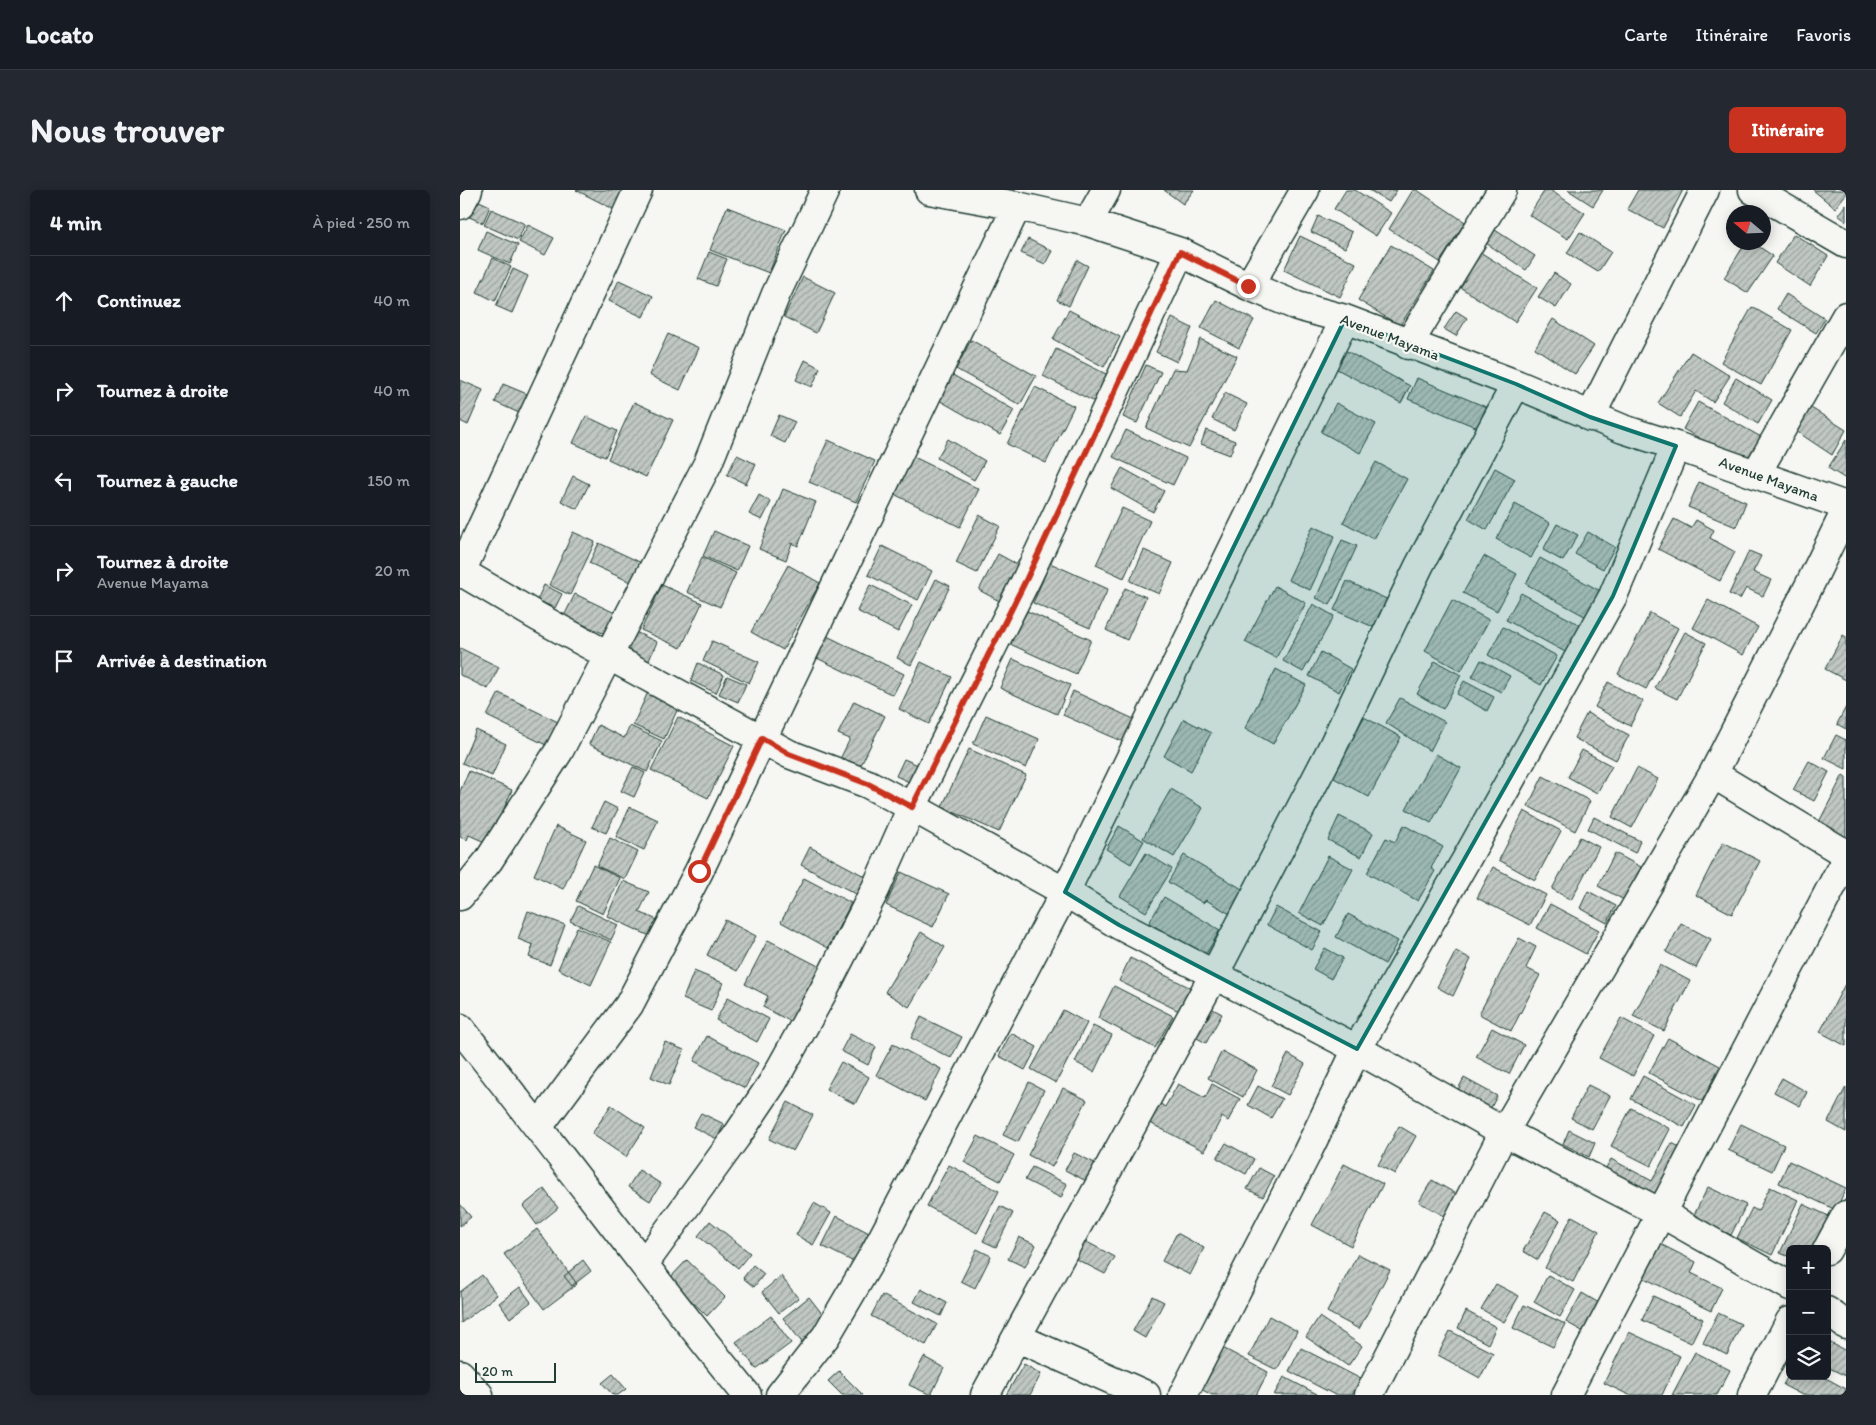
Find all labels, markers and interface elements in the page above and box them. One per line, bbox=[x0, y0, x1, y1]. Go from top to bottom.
text: Locato bbox=[25, 20, 94, 49]
text: Carte bbox=[1624, 24, 1668, 46]
text: Itinéraire bbox=[1696, 24, 1768, 46]
text: Favoris bbox=[1796, 24, 1851, 46]
button: Itinéraire bbox=[1729, 107, 1846, 153]
text: Nous trouver bbox=[30, 109, 224, 151]
north arrow bbox=[1726, 205, 1771, 250]
text: 4 min bbox=[50, 210, 102, 235]
text: À pied · 250 m bbox=[313, 213, 410, 232]
route end bbox=[1237, 275, 1260, 298]
icon: ahead bbox=[50, 287, 78, 315]
text: Continuez bbox=[97, 289, 181, 312]
text: 40 m bbox=[373, 291, 410, 310]
street label: Avenue Mayama bbox=[1338, 310, 1442, 364]
icon: right bbox=[50, 377, 78, 405]
text: Tournez à droite bbox=[97, 379, 229, 402]
text: 40 m bbox=[373, 381, 410, 400]
street label: Avenue Mayama bbox=[1717, 453, 1821, 505]
icon: left bbox=[50, 467, 78, 495]
text: Tournez à gauche bbox=[97, 469, 238, 492]
text: 150 m bbox=[367, 471, 410, 490]
text: Tournez à droite bbox=[97, 550, 229, 573]
icon: right bbox=[50, 557, 78, 585]
text: 20 m bbox=[375, 561, 410, 580]
text: Avenue Mayama bbox=[97, 573, 209, 592]
icon: arrive bbox=[50, 647, 78, 675]
text: Arrivée à destination bbox=[97, 649, 267, 672]
route start bbox=[688, 860, 711, 883]
map controls bbox=[1786, 1245, 1831, 1380]
button: + bbox=[1786, 1245, 1831, 1290]
button: − bbox=[1786, 1290, 1831, 1335]
button: layers bbox=[1786, 1335, 1831, 1380]
scale bar bbox=[475, 1360, 556, 1383]
text: 20 m bbox=[482, 1363, 513, 1380]

